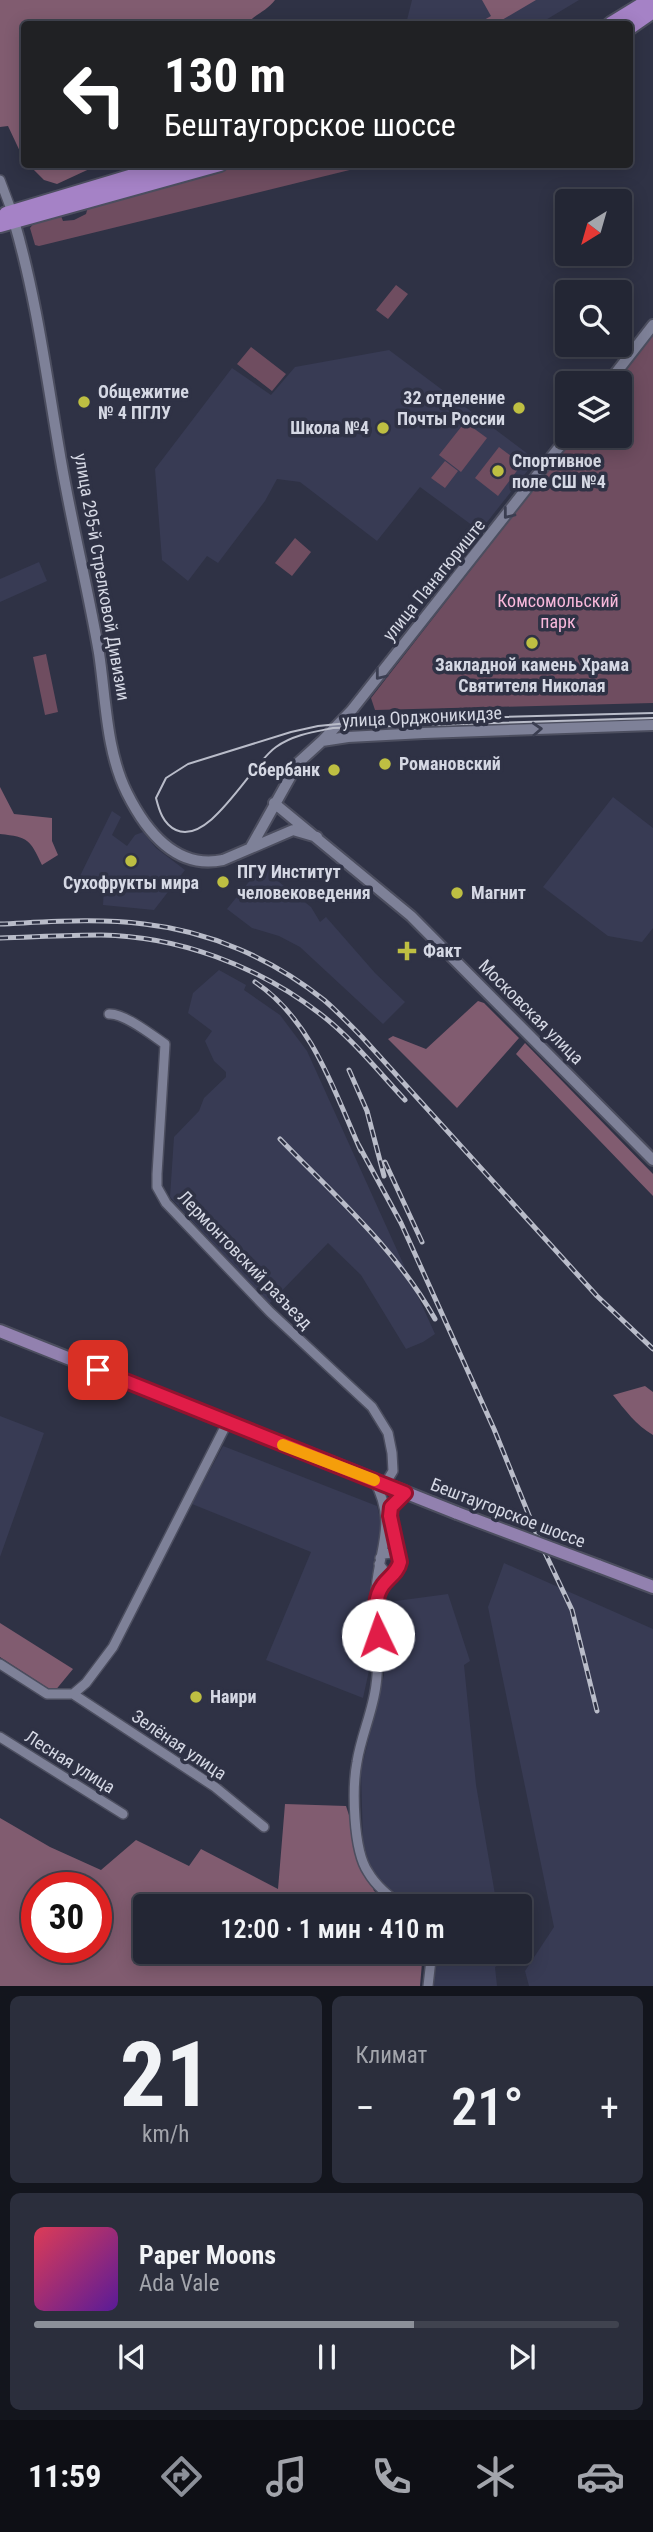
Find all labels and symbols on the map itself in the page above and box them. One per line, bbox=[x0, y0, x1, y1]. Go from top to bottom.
north arrow bbox=[555, 189, 632, 266]
place label: Общежитие № 4 ПГЛУ bbox=[98, 381, 189, 423]
place label: 32 отделение Почты России bbox=[397, 387, 505, 429]
marker: Общежитие № 4 ПГЛУ bbox=[76, 394, 92, 410]
marker: 32 отделение Почты России bbox=[511, 400, 527, 416]
place label: Школа №4 bbox=[290, 417, 369, 438]
marker: Школа №4 bbox=[375, 420, 391, 436]
place label: Спортивное поле СШ №4 bbox=[512, 450, 606, 492]
street label: улица 295-й Стрелковой Дивизии bbox=[70, 451, 135, 702]
marker: Спортивное поле СШ №4 bbox=[490, 463, 506, 479]
one-way arrow bbox=[504, 506, 516, 519]
street label: улица Панагюриште bbox=[378, 514, 489, 645]
park label: Комсомольский парк bbox=[497, 590, 619, 632]
marker: Закладной камень Храма Святителя Николая bbox=[524, 635, 540, 651]
place label: Закладной камень Храма Святителя Николая bbox=[435, 654, 629, 696]
one-way arrow bbox=[375, 668, 388, 680]
street label: улица Орджоникидзе bbox=[342, 702, 502, 731]
one-way arrow bbox=[532, 722, 543, 737]
place label: Романовский bbox=[399, 753, 501, 774]
marker: Романовский bbox=[377, 756, 393, 772]
place label: Сбербанк bbox=[248, 759, 320, 780]
marker: Сбербанк bbox=[326, 762, 342, 778]
marker: Сухофрукты мира bbox=[123, 853, 139, 869]
place label: ПГУ Институт человековедения bbox=[237, 861, 371, 903]
place label: Сухофрукты мира bbox=[63, 872, 199, 893]
marker: ПГУ Институт человековедения bbox=[215, 874, 231, 890]
place label: Магнит bbox=[471, 882, 526, 903]
marker: Магнит bbox=[449, 885, 465, 901]
place label: Факт bbox=[423, 940, 462, 961]
marker: Факт bbox=[397, 941, 417, 961]
street label: Московская улица bbox=[475, 955, 588, 1068]
street label: Лермонтовский разъезд bbox=[174, 1186, 317, 1334]
pin bbox=[68, 1340, 128, 1400]
street label: Бештаугорское шоссе bbox=[428, 1473, 589, 1552]
position arrow bbox=[341, 1598, 415, 1672]
place label: Наири bbox=[210, 1686, 256, 1707]
marker: Наири bbox=[188, 1689, 204, 1705]
street label: Зелёная улица bbox=[128, 1705, 231, 1784]
street label: Лесная улица bbox=[21, 1726, 119, 1798]
speed limit sign: 30 bbox=[21, 1872, 112, 1963]

